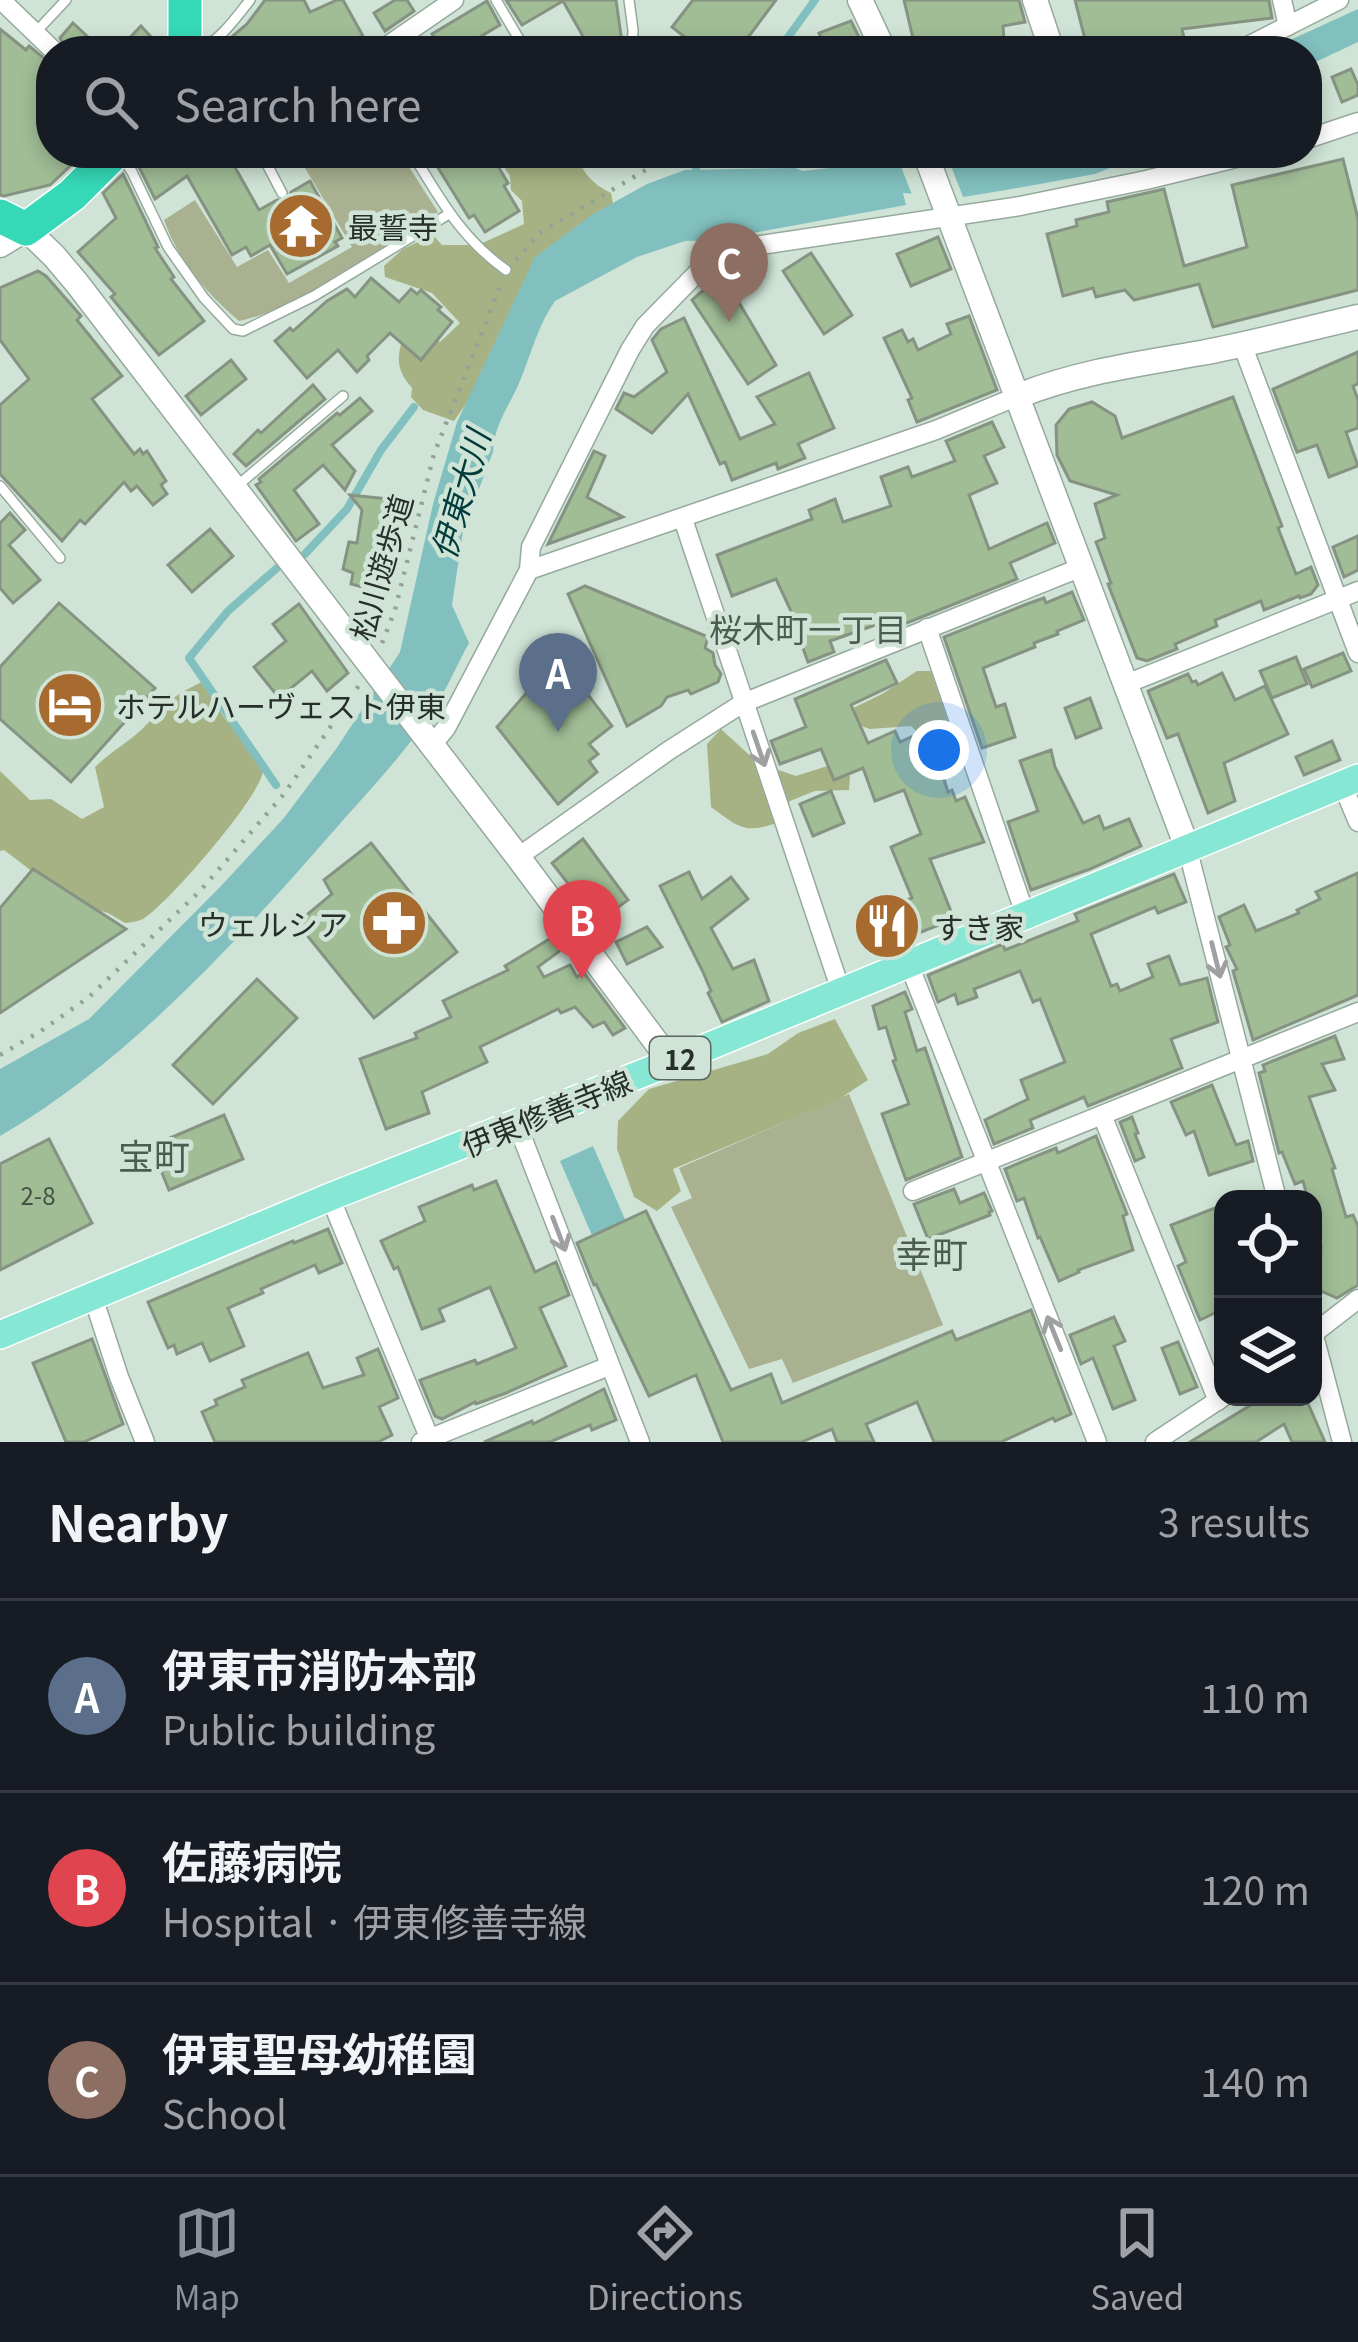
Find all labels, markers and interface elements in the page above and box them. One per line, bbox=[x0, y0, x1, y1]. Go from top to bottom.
search box bbox=[36, 36, 1322, 168]
icon: search bbox=[78, 69, 144, 135]
text: Search here bbox=[174, 70, 421, 135]
temple icon: 最誓寺 bbox=[266, 191, 336, 261]
place label: 最誓寺 bbox=[348, 204, 438, 248]
pin: C bbox=[690, 223, 768, 322]
water label: 伊東大川 bbox=[418, 421, 501, 564]
street label: 松川遊歩道 bbox=[338, 489, 422, 645]
district label: 桜木町一丁目 bbox=[709, 604, 907, 652]
pin: A bbox=[519, 633, 597, 732]
hotel icon: ホテルハーヴェスト伊東 bbox=[35, 670, 105, 740]
place label: ホテルハーヴェスト伊東 bbox=[116, 683, 446, 727]
your location bbox=[909, 720, 969, 780]
one-way arrow bbox=[750, 730, 771, 767]
pin: B bbox=[543, 880, 621, 979]
pharmacy icon: ウェルシア bbox=[359, 888, 429, 958]
restaurant icon: すき家 bbox=[852, 891, 922, 961]
place label: ウェルシア bbox=[198, 901, 348, 945]
place label: すき家 bbox=[934, 904, 1024, 948]
one-way arrow bbox=[1206, 941, 1228, 979]
road number: 12 bbox=[650, 1037, 710, 1079]
street label: 伊東修善寺線 bbox=[454, 1058, 638, 1166]
district label: 宝町 bbox=[118, 1128, 190, 1180]
house number: 2-8 bbox=[21, 1177, 55, 1212]
map controls bbox=[1214, 1190, 1322, 1406]
button: locate bbox=[1214, 1190, 1322, 1298]
one-way arrow bbox=[549, 1214, 571, 1251]
district label: 幸町 bbox=[896, 1226, 968, 1278]
button: layers bbox=[1214, 1298, 1322, 1406]
one-way arrow bbox=[1042, 1316, 1063, 1353]
text: Nearby bbox=[48, 1483, 229, 1557]
text: 3 results bbox=[1158, 1492, 1310, 1548]
text: 伊東市消防本部 bbox=[162, 1635, 477, 1700]
text: A bbox=[75, 1668, 100, 1724]
text: 110 m bbox=[1200, 1668, 1310, 1724]
text: Public building bbox=[162, 1700, 435, 1756]
text: 佐藤病院 bbox=[162, 1827, 342, 1892]
text: B bbox=[74, 1860, 100, 1916]
text: 120 m bbox=[1200, 1860, 1310, 1916]
text: Hospital · 伊東修善寺線 bbox=[162, 1892, 587, 1948]
text: 伊東聖母幼稚園 bbox=[162, 2019, 477, 2084]
text: C bbox=[74, 2052, 100, 2108]
text: 140 m bbox=[1200, 2052, 1310, 2108]
text: School bbox=[162, 2084, 287, 2140]
tab: Map bbox=[174, 2200, 240, 2320]
tab: Directions bbox=[587, 2200, 743, 2320]
tab: Saved bbox=[1090, 2200, 1184, 2320]

